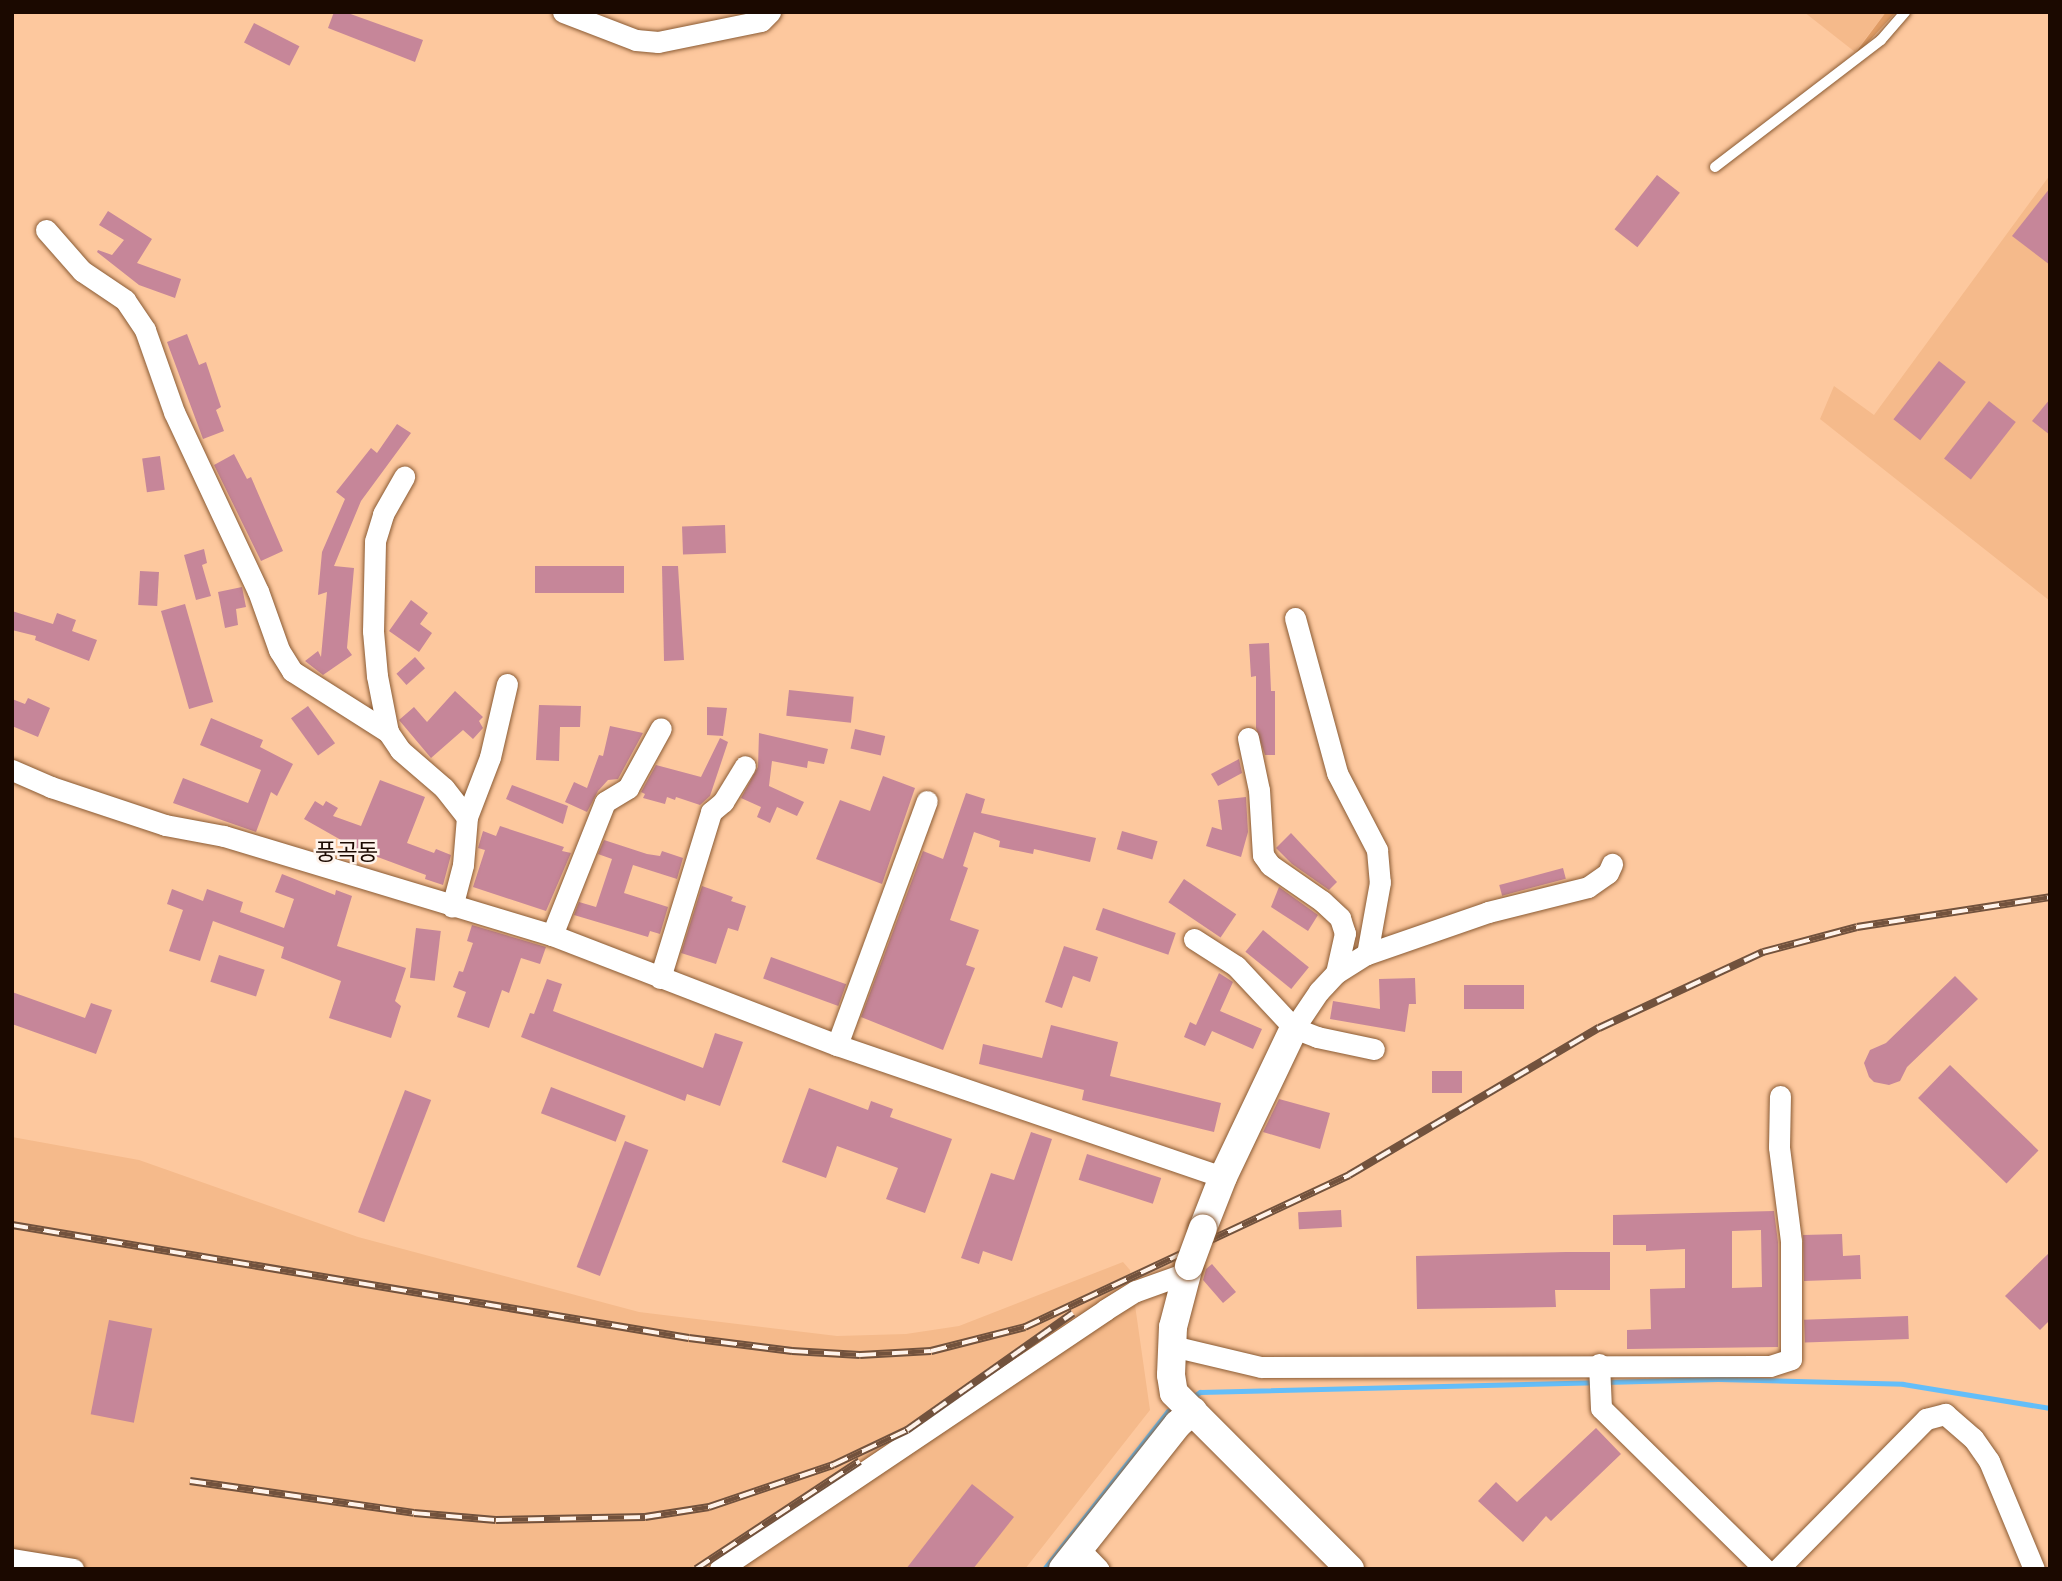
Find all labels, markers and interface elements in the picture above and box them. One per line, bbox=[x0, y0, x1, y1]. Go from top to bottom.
district label: 풍곡동 bbox=[315, 838, 379, 866]

